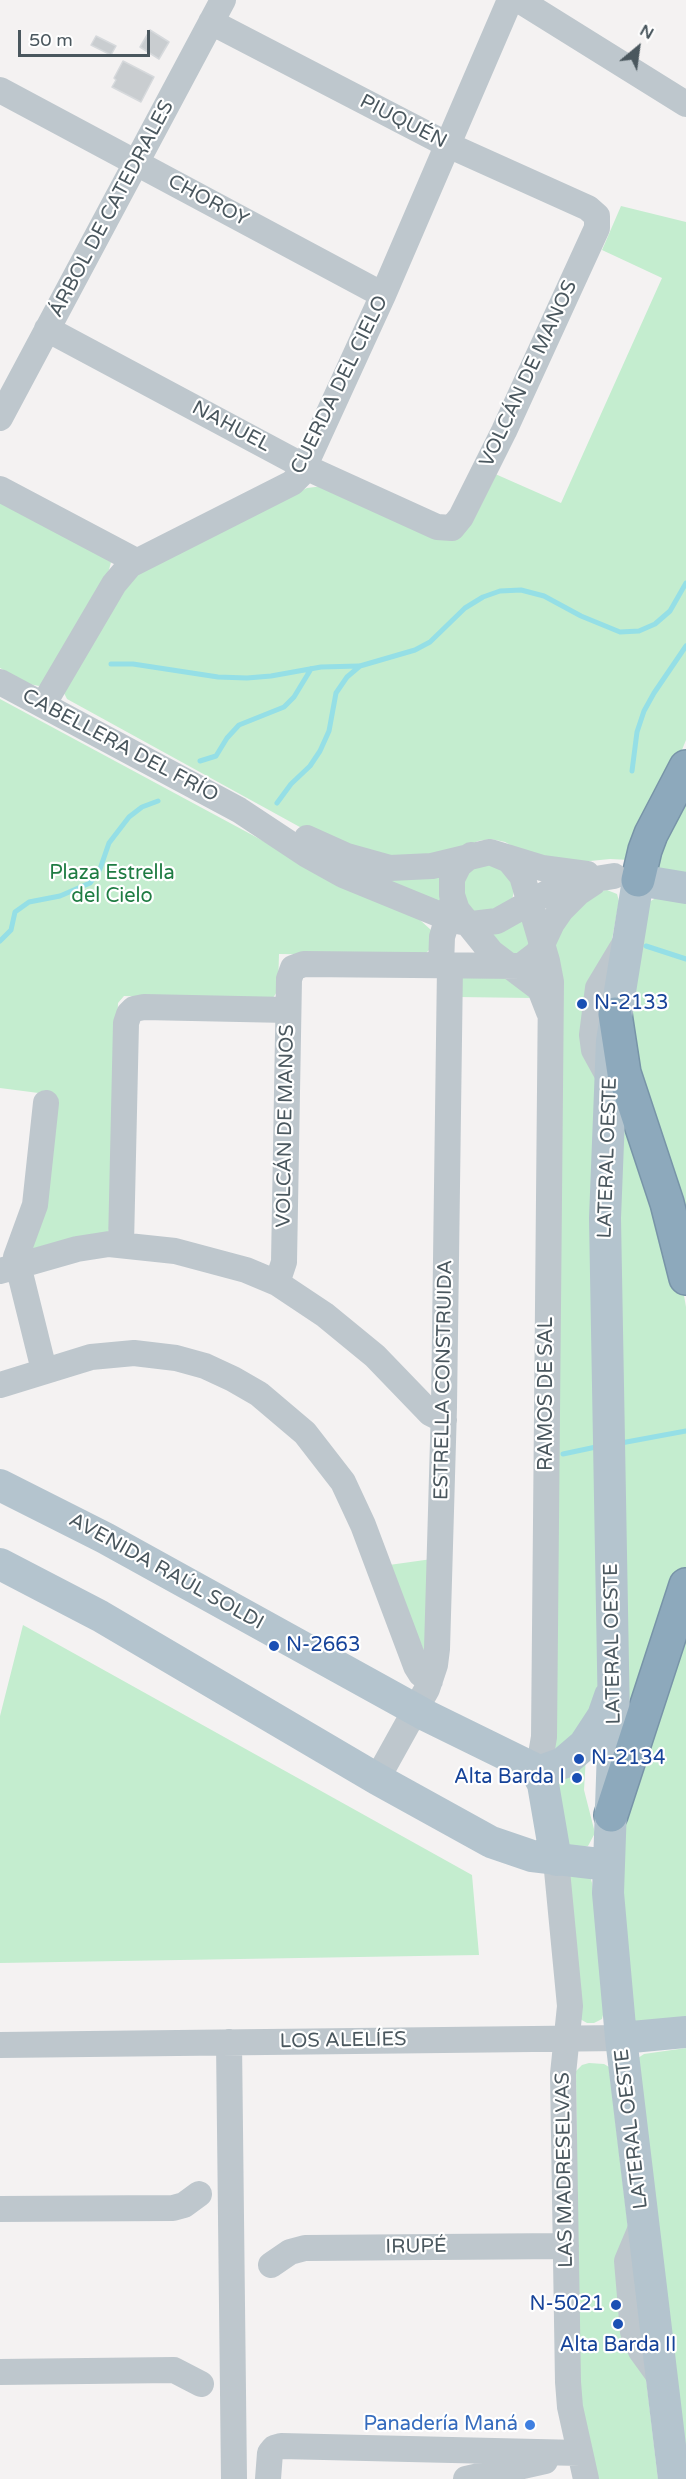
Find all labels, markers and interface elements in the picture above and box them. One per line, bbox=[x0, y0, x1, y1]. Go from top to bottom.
scale bar bbox=[21, 18, 153, 56]
north arrow bbox=[608, 18, 668, 78]
text: N bbox=[636, 20, 657, 44]
text: 50 m bbox=[29, 29, 73, 51]
street label: PIUQUÉN bbox=[355, 90, 451, 154]
street label: ÁRBOL DE CATEDRALES bbox=[45, 96, 179, 322]
street label: CHOROY bbox=[164, 170, 252, 232]
street label: VOLCÁN DE MANOS bbox=[475, 277, 583, 471]
street label: CUERDA DEL CIELO bbox=[286, 292, 394, 478]
street label: NAHUEL bbox=[188, 396, 274, 458]
street label: CABELLERA DEL FRÍO bbox=[18, 684, 222, 808]
park label: Plaza Estrella del Cielo bbox=[49, 862, 175, 909]
place label: N-2133 bbox=[594, 992, 668, 1016]
marker: N-2133 bbox=[575, 997, 589, 1011]
street label: VOLCÁN DE MANOS bbox=[272, 1024, 300, 1228]
street label: LATERAL OESTE bbox=[593, 1077, 623, 1239]
street label: ESTRELLA CONSTRUIDA bbox=[430, 1260, 458, 1500]
street label: RAMOS DE SAL bbox=[535, 1317, 559, 1471]
street label: AVENIDA RAÚL SOLDI bbox=[65, 1508, 267, 1636]
street label: LATERAL OESTE bbox=[600, 1563, 626, 1725]
place label: N-2663 bbox=[286, 1634, 360, 1658]
marker: N-2663 bbox=[267, 1639, 281, 1653]
place label: N-2134 bbox=[591, 1747, 665, 1771]
marker: N-2134 bbox=[572, 1752, 586, 1766]
place label: Alta Barda I bbox=[454, 1766, 565, 1790]
marker: Alta Barda I bbox=[570, 1771, 584, 1785]
street label: LOS ALELÍES bbox=[279, 2028, 407, 2054]
street label: LATERAL OESTE bbox=[610, 2048, 654, 2210]
street label: LAS MADRESELVAS bbox=[551, 2072, 579, 2268]
street label: IRUPÉ bbox=[385, 2234, 447, 2260]
place label: N-5021 bbox=[530, 2293, 604, 2317]
marker: N-5021 bbox=[609, 2298, 623, 2312]
marker: Alta Barda II bbox=[611, 2317, 625, 2331]
place label: Alta Barda II bbox=[560, 2334, 676, 2358]
place label: Panadería Maná bbox=[363, 2413, 518, 2437]
marker: Panadería Maná bbox=[523, 2418, 537, 2432]

